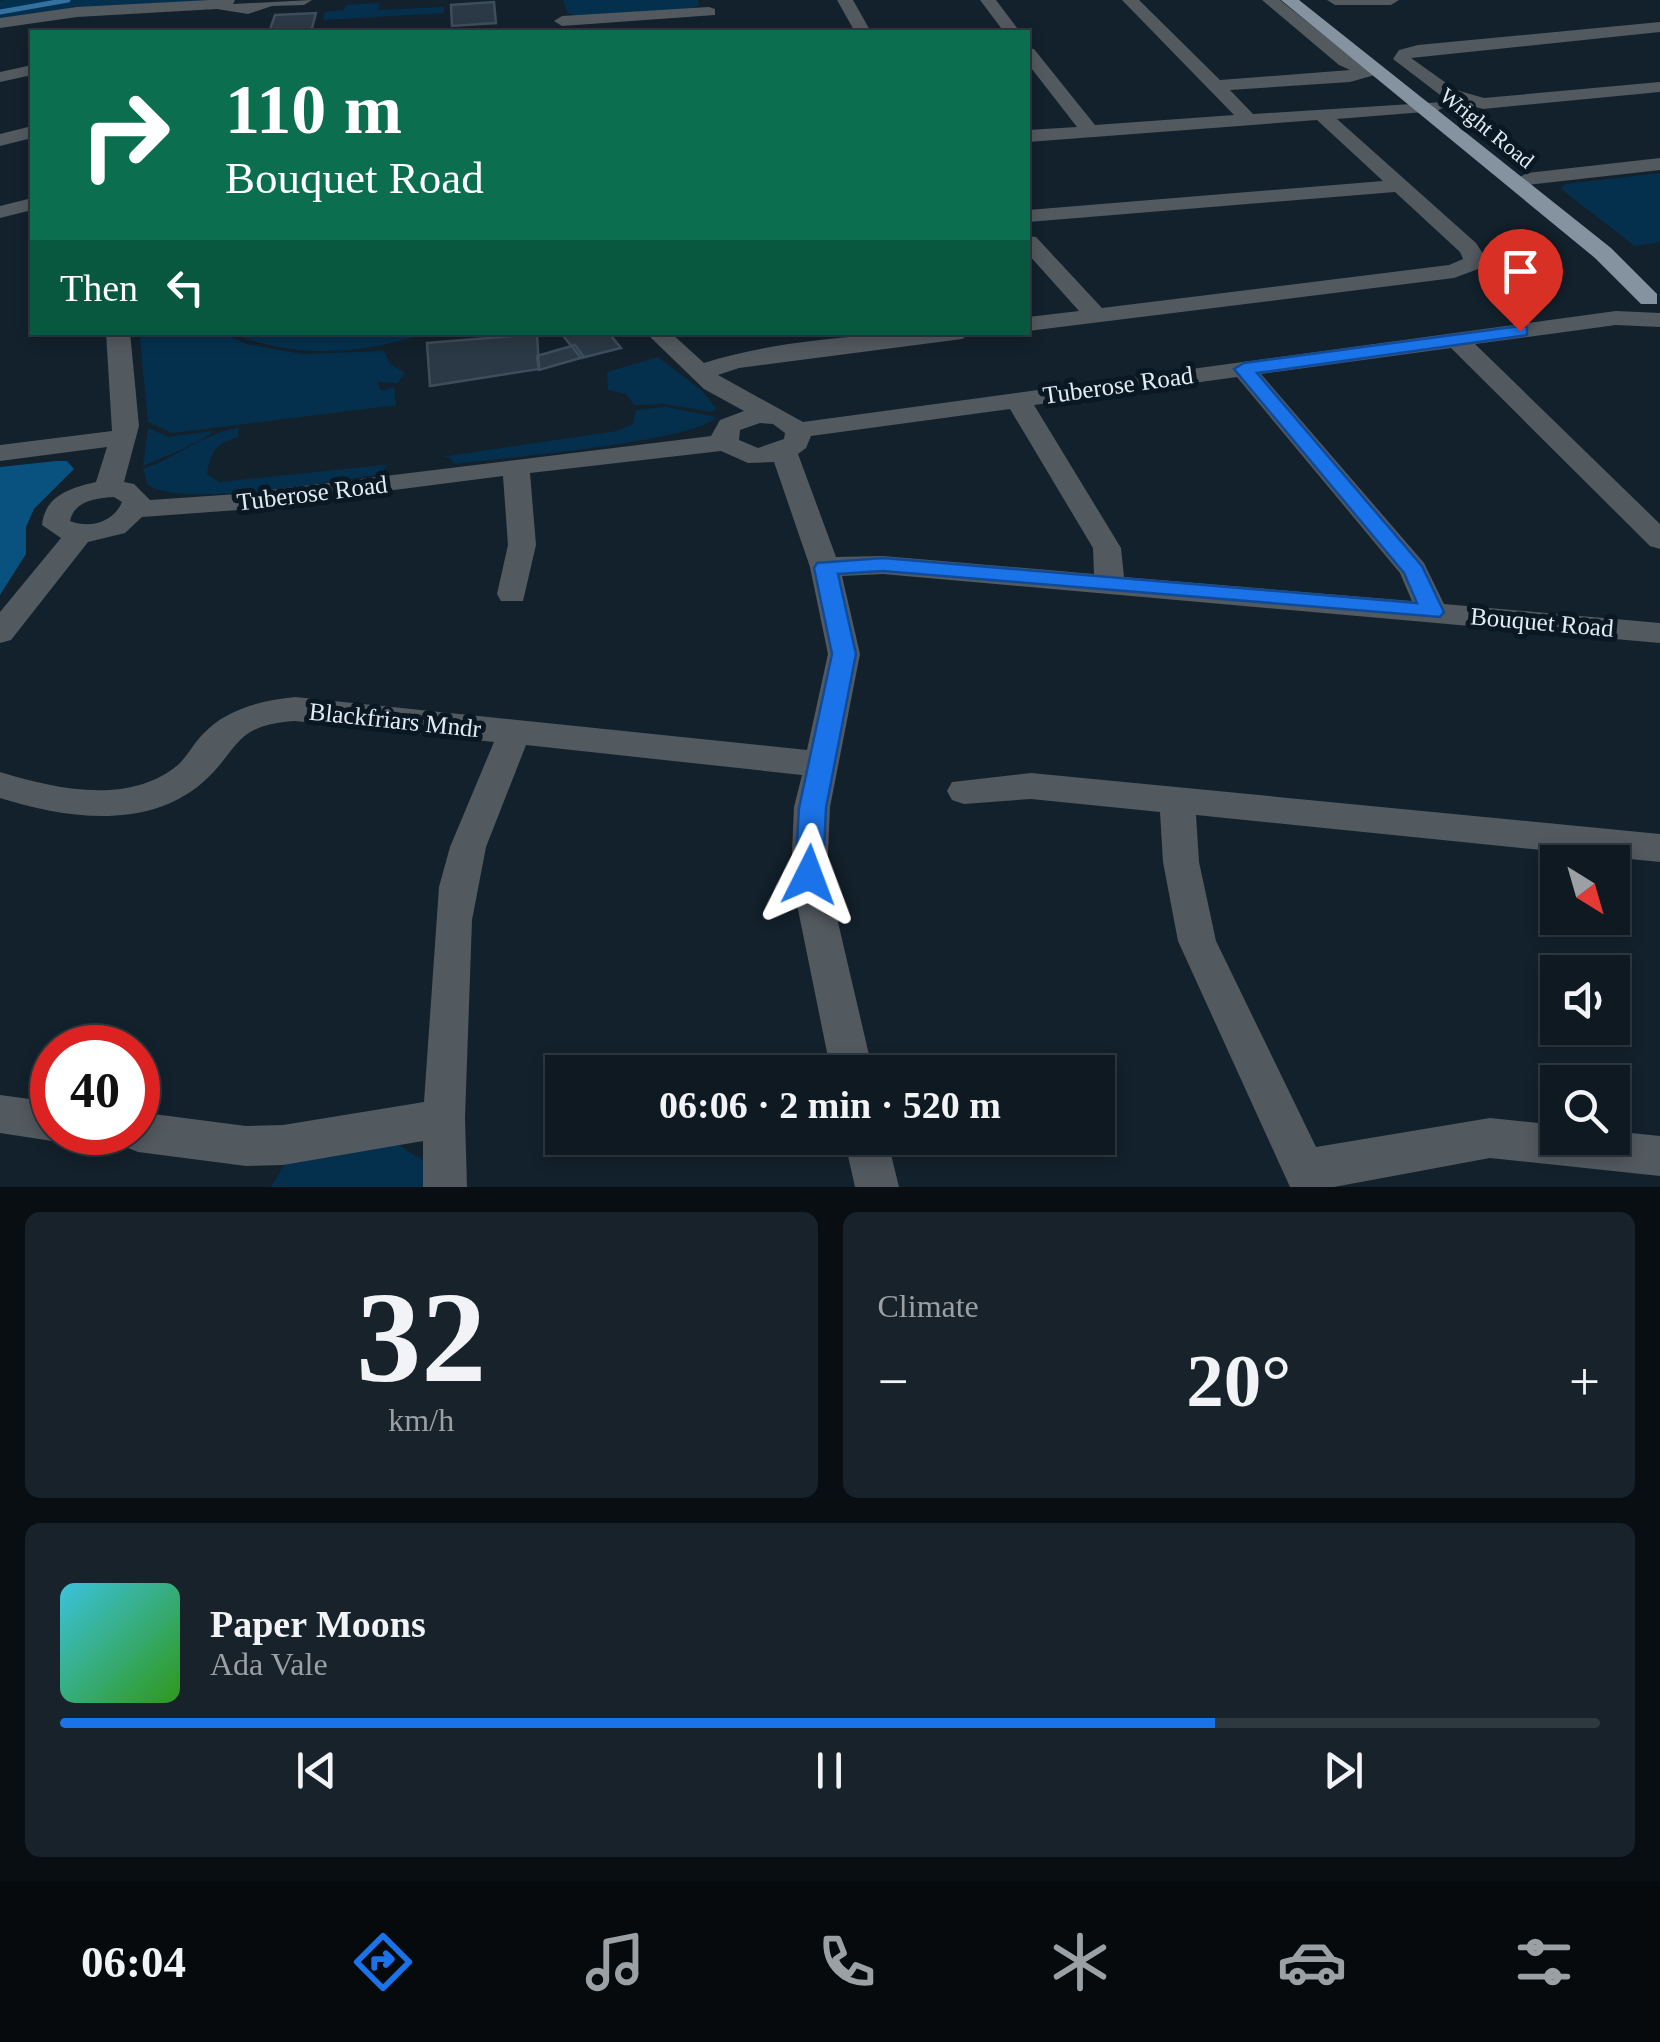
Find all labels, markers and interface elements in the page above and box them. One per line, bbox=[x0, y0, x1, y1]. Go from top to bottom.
icon: right bbox=[60, 70, 190, 200]
text: 110 m bbox=[225, 71, 402, 148]
street label: Wright Road bbox=[1435, 83, 1539, 173]
text: Bouquet Road bbox=[225, 153, 484, 203]
pin bbox=[1478, 229, 1563, 332]
icon: arrive bbox=[1493, 244, 1548, 299]
icon: left bbox=[158, 260, 213, 315]
text: Then bbox=[60, 267, 138, 309]
street label: Tuberose Road bbox=[1041, 361, 1195, 409]
street label: Tuberose Road bbox=[235, 470, 389, 516]
street label: Bouquet Road bbox=[1469, 602, 1615, 642]
street label: Blackfriars Mndr bbox=[308, 698, 483, 743]
position arrow bbox=[757, 823, 861, 927]
north arrow bbox=[1540, 845, 1630, 935]
map controls bbox=[1540, 845, 1630, 1155]
button: sound bbox=[1540, 955, 1630, 1045]
speed limit sign: 40 bbox=[30, 1025, 160, 1155]
button: search bbox=[1540, 1065, 1630, 1155]
text: 06:06 · 2 min · 520 m bbox=[659, 1084, 1001, 1126]
text: 32 bbox=[356, 1265, 486, 1409]
text: Climate bbox=[878, 1288, 979, 1324]
text: 20° bbox=[1186, 1339, 1291, 1422]
text: − bbox=[878, 1351, 909, 1412]
text: + bbox=[1569, 1351, 1600, 1412]
text: km/h bbox=[388, 1402, 454, 1438]
text: Paper Moons bbox=[210, 1603, 426, 1645]
text: Ada Vale bbox=[210, 1646, 328, 1682]
icon: previous bbox=[289, 1743, 344, 1798]
icon: pause bbox=[802, 1743, 857, 1798]
icon: next bbox=[1316, 1743, 1371, 1798]
icon: directions bbox=[348, 1927, 418, 1997]
icon: music bbox=[580, 1927, 650, 1997]
icon: phone bbox=[812, 1927, 882, 1997]
icon: climate bbox=[1045, 1927, 1115, 1997]
icon: car bbox=[1277, 1927, 1347, 1997]
icon: filters bbox=[1509, 1927, 1579, 1997]
text: 06:04 bbox=[81, 1937, 186, 1987]

